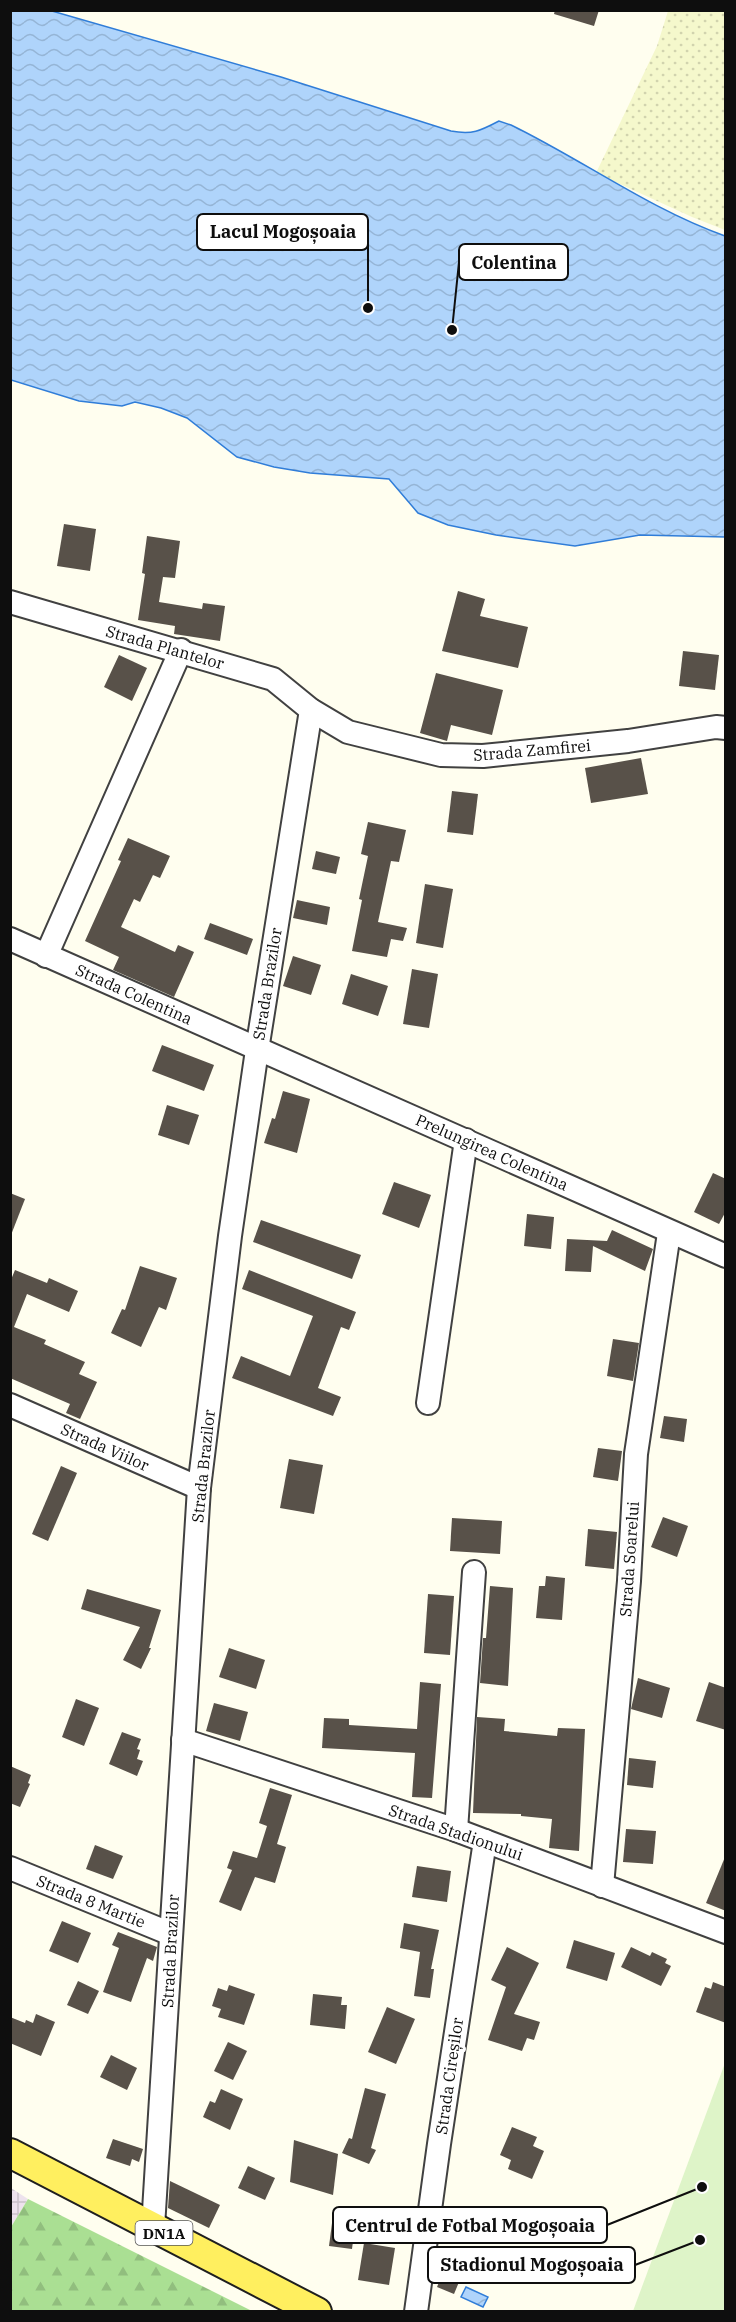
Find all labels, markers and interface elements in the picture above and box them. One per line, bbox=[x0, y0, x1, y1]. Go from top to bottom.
callout: Lacul Mogoșoaia bbox=[197, 214, 368, 250]
text: Lacul Mogoșoaia bbox=[210, 220, 356, 244]
callout: Colentina bbox=[459, 244, 568, 280]
text: Colentina bbox=[471, 251, 557, 274]
street label: Strada Plantelor bbox=[104, 621, 226, 673]
street label: Strada Zamfirei bbox=[472, 735, 592, 765]
street label: Strada Brazilor bbox=[248, 926, 286, 1042]
street label: Strada Colentina bbox=[73, 959, 196, 1029]
street label: Prelungirea Colentina bbox=[413, 1109, 572, 1195]
street label: Strada Brazilor bbox=[187, 1408, 219, 1524]
street label: Strada Viilor bbox=[58, 1419, 152, 1475]
street label: Strada Soarelui bbox=[615, 1501, 643, 1617]
street label: Strada Stadionului bbox=[386, 1800, 526, 1864]
street label: Strada 8 Martie bbox=[34, 1870, 148, 1932]
street label: Strada Brazilor bbox=[157, 1894, 183, 2008]
street label: Strada Cireșilor bbox=[431, 2016, 467, 2136]
callout: Centrul de Fotbal Mogoșoaia bbox=[333, 2207, 607, 2243]
text: Centrul de Fotbal Mogoșoaia bbox=[345, 2214, 595, 2238]
road number: DN1A bbox=[136, 2221, 192, 2245]
callout: Stadionul Mogoșoaia bbox=[428, 2247, 635, 2283]
text: Stadionul Mogoșoaia bbox=[440, 2253, 624, 2277]

